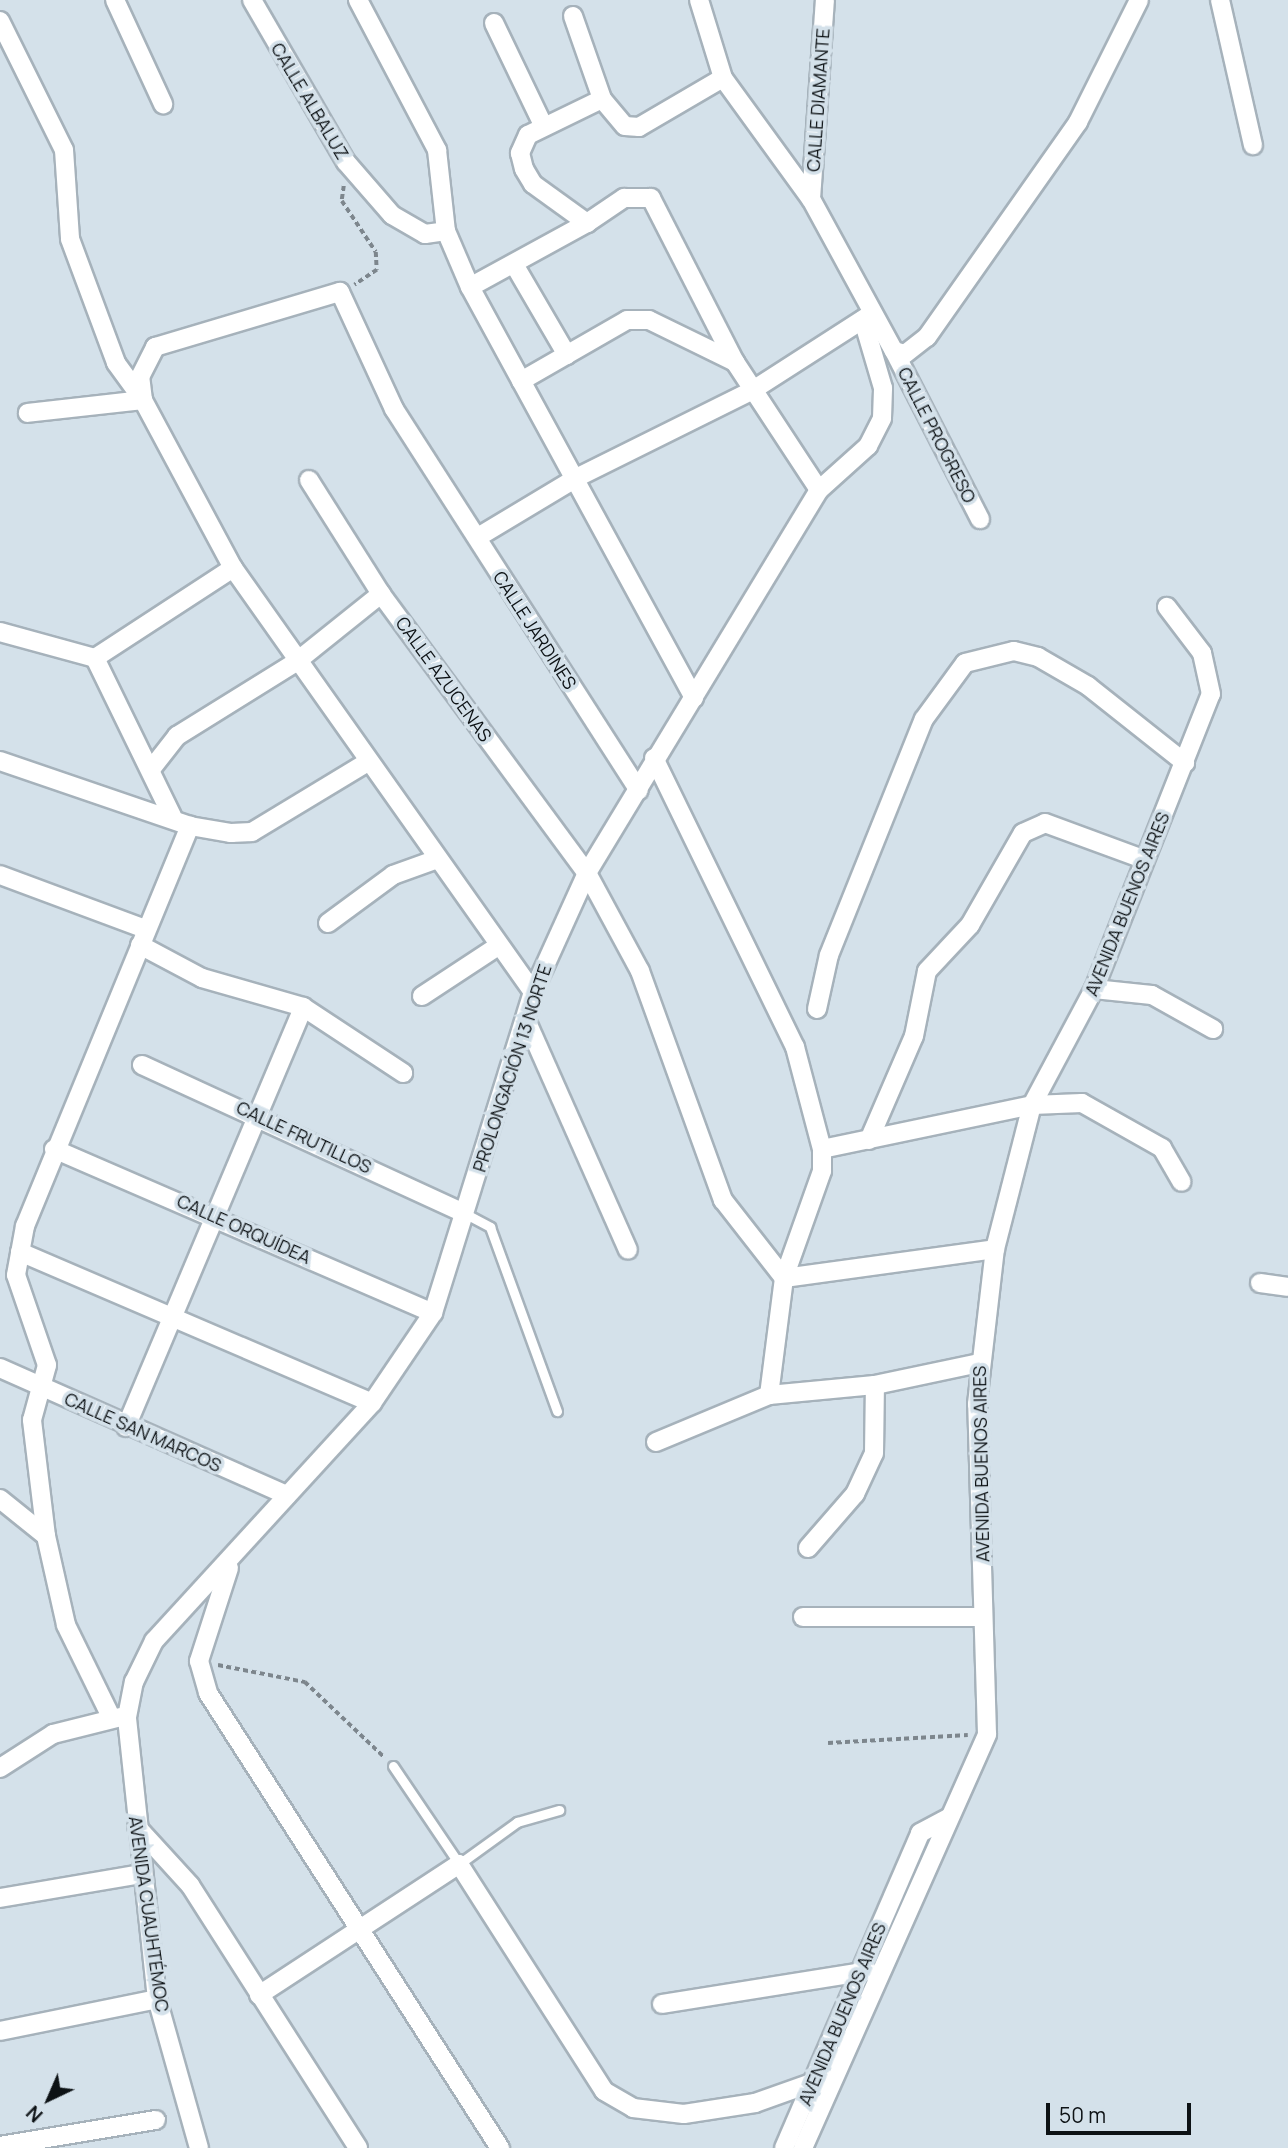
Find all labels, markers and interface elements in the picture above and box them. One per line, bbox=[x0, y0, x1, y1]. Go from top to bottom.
street label: CALLE DIAMANTE bbox=[802, 28, 834, 172]
street label: CALLE ALBALUZ bbox=[267, 39, 353, 163]
street label: CALLE PROGRESO bbox=[893, 364, 981, 506]
street label: CALLE JARDINES bbox=[489, 567, 581, 693]
street label: CALLE AZUCENAS bbox=[392, 612, 496, 746]
street label: AVENIDA BUENOS AIRES bbox=[1080, 809, 1174, 999]
street label: PROLONGACIÓN 13 NORTE bbox=[468, 961, 556, 1175]
street label: CALLE FRUTILLOS bbox=[233, 1096, 375, 1178]
street label: CALLE ORQUÍDEA bbox=[174, 1190, 314, 1268]
street label: AVENIDA BUENOS AIRES bbox=[968, 1366, 994, 1562]
street label: CALLE SAN MARCOS bbox=[61, 1388, 225, 1476]
street label: AVENIDA CUAUHTÉMOC bbox=[125, 1815, 173, 2013]
street label: AVENIDA BUENOS AIRES bbox=[794, 1919, 890, 2109]
north arrow bbox=[14, 2064, 84, 2134]
scale bar bbox=[1050, 2088, 1195, 2132]
text: N bbox=[20, 2100, 48, 2128]
text: 50 m bbox=[1059, 2101, 1106, 2129]

